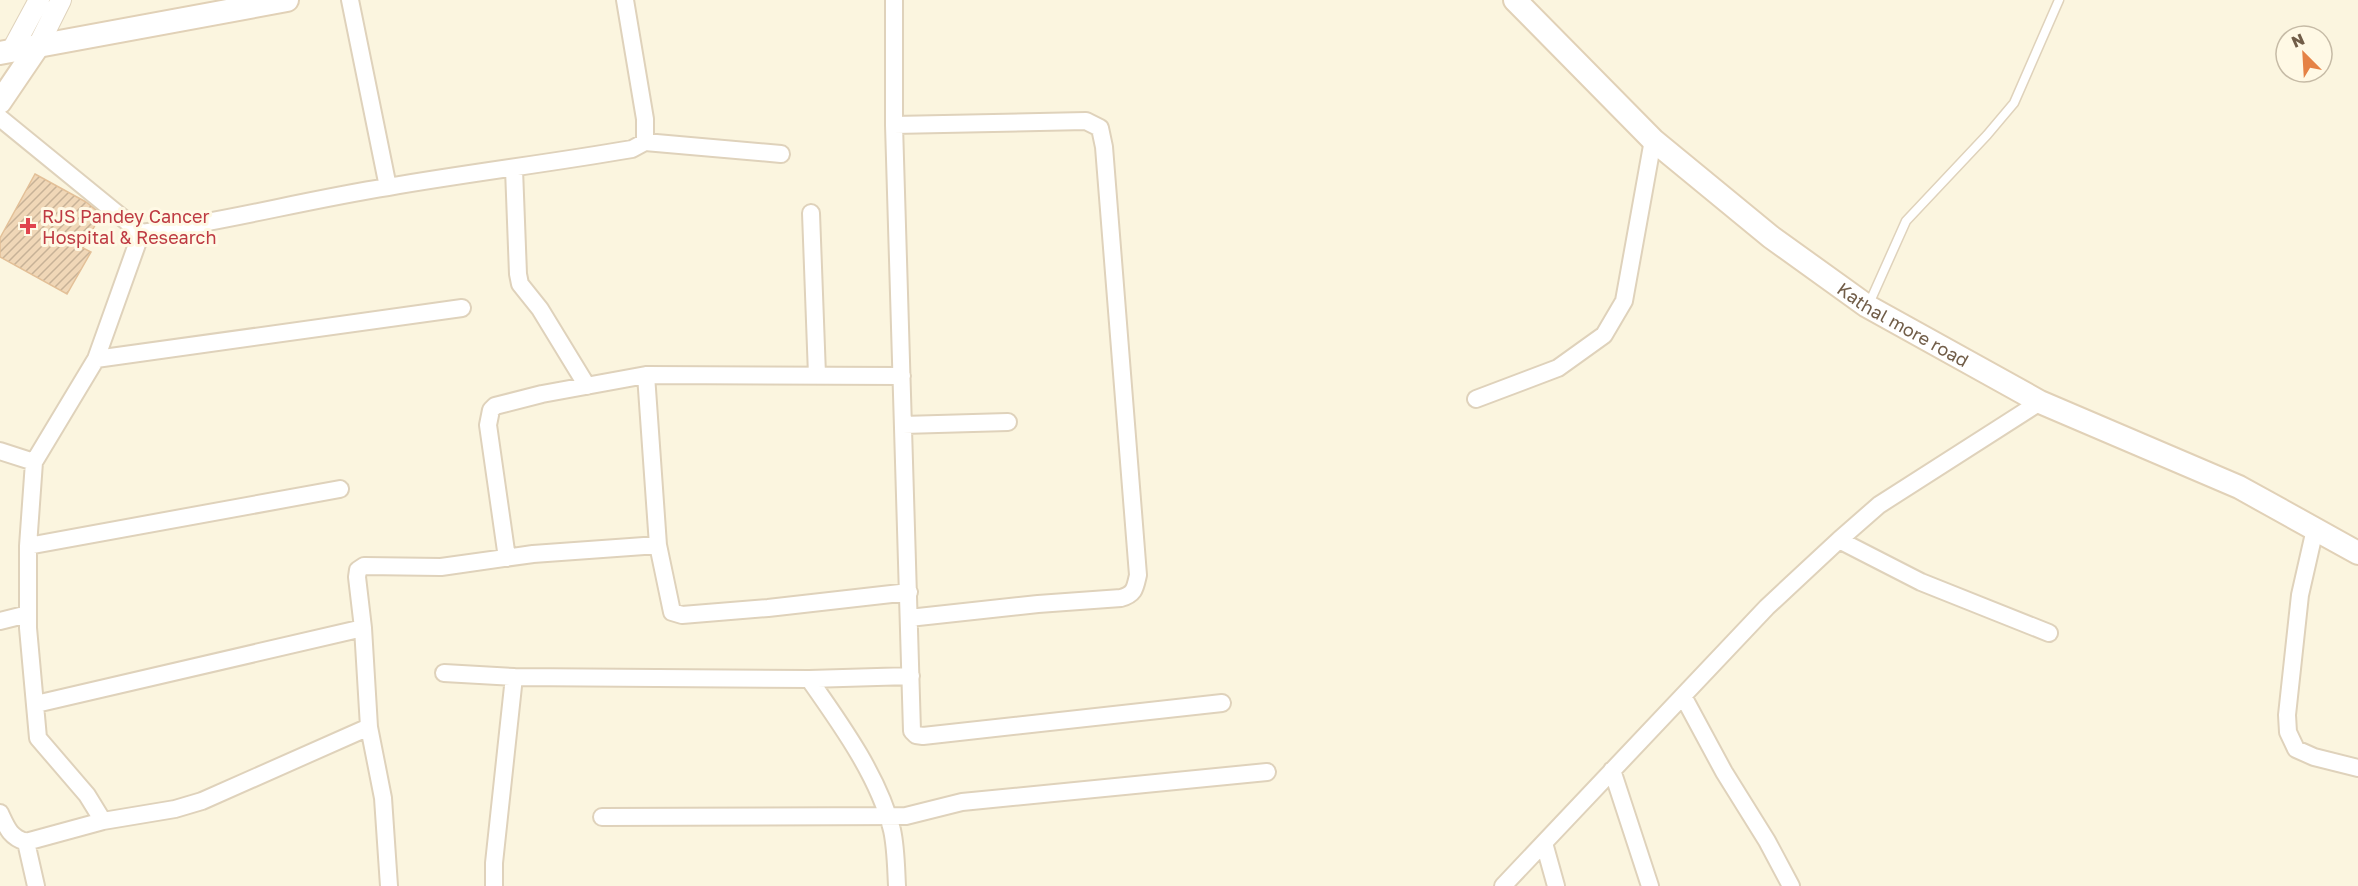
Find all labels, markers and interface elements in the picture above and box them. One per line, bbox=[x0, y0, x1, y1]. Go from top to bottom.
north arrow bbox=[2274, 24, 2334, 84]
text: N bbox=[2288, 29, 2308, 52]
place label: RJS Pandey Cancer Hospital & Research bbox=[42, 205, 216, 248]
marker: RJS Pandey Cancer Hospital & Research bbox=[19, 217, 37, 235]
street label: Kathal more road bbox=[1833, 277, 1973, 371]

